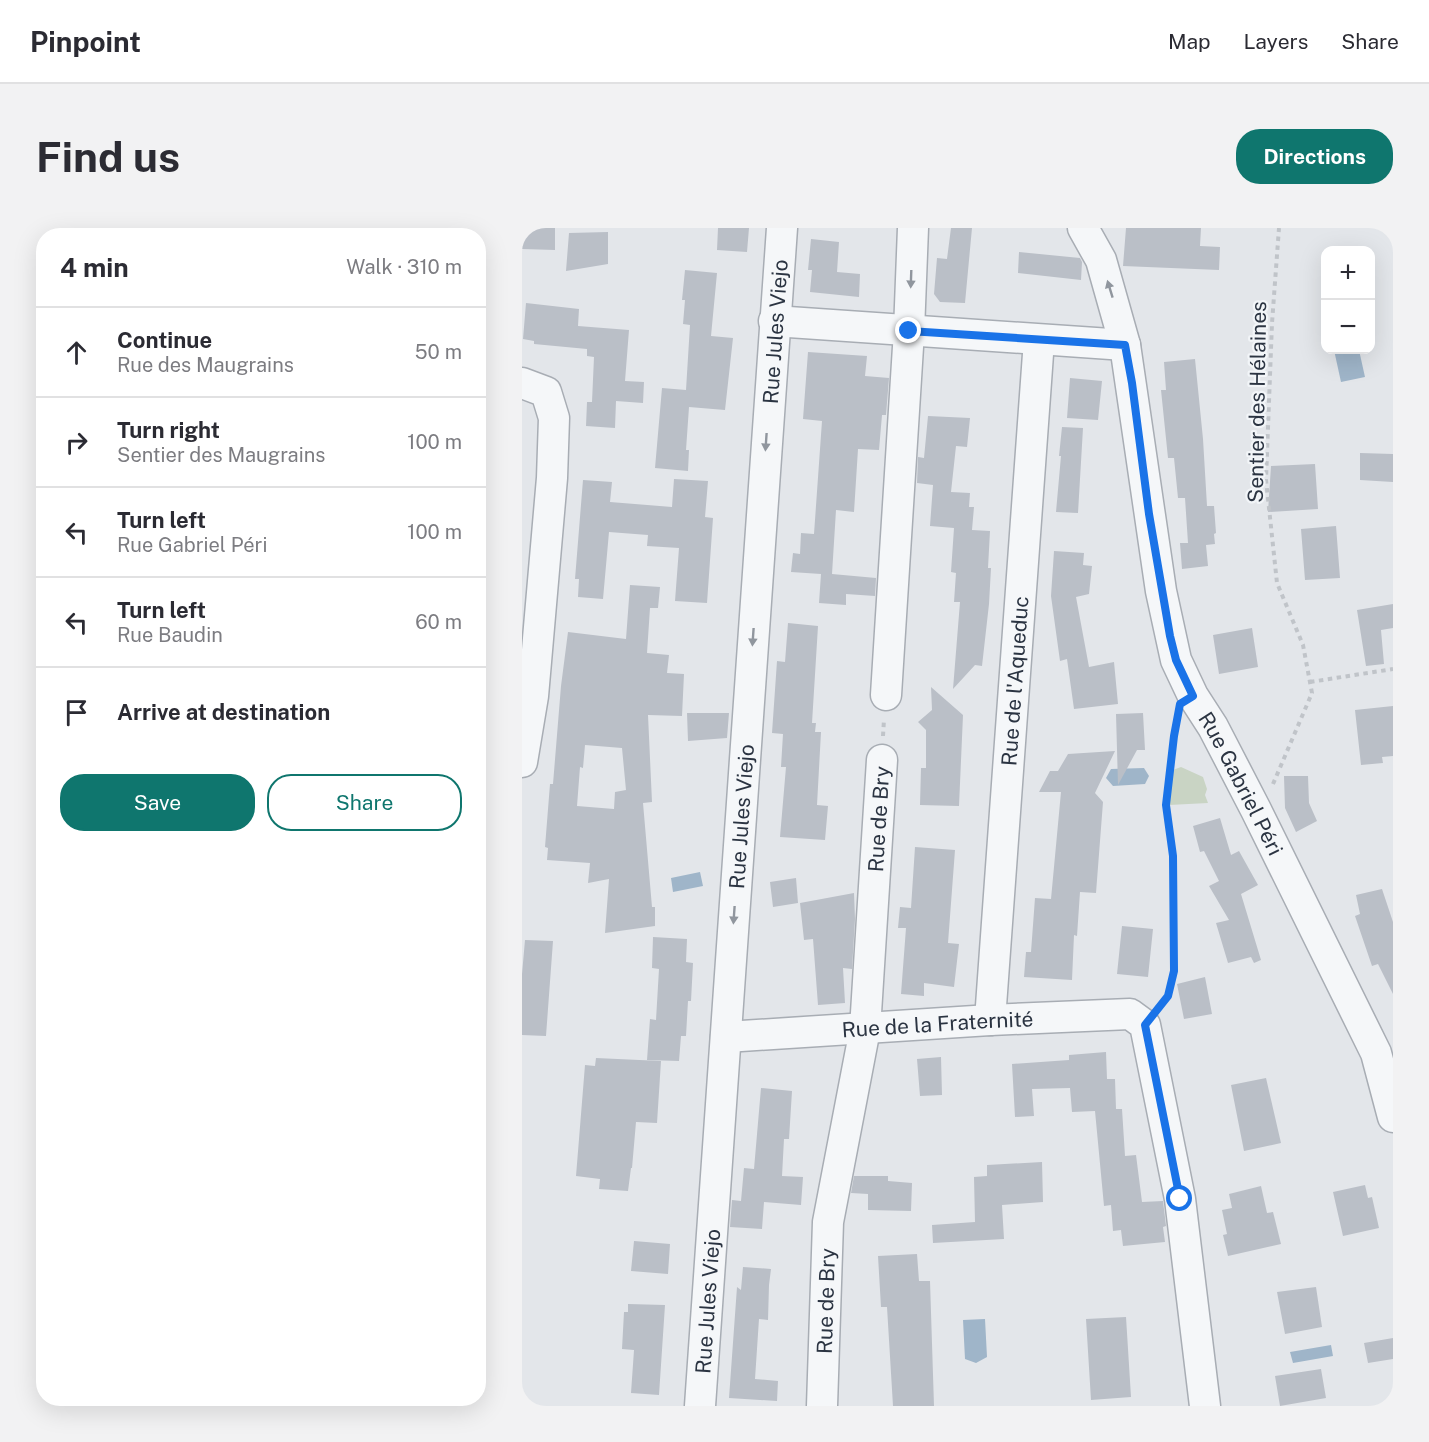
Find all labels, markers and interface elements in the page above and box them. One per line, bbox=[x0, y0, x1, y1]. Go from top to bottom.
text: Pinpoint bbox=[30, 25, 141, 58]
text: Map bbox=[1168, 29, 1211, 54]
text: Layers bbox=[1244, 29, 1308, 54]
text: Share bbox=[1341, 29, 1399, 54]
button: Directions bbox=[1236, 129, 1393, 184]
text: Find us bbox=[36, 132, 180, 181]
map controls bbox=[1321, 246, 1375, 354]
button: + bbox=[1321, 246, 1375, 300]
text: 4 min bbox=[60, 252, 129, 283]
text: Walk · 310 m bbox=[346, 255, 462, 279]
street label: Rue Jules Viejo bbox=[757, 258, 792, 405]
one-way arrow bbox=[907, 270, 916, 289]
one-way arrow bbox=[1105, 280, 1114, 298]
button: − bbox=[1321, 300, 1375, 354]
street label: Sentier des Hélaines bbox=[1243, 301, 1271, 503]
route end bbox=[895, 317, 921, 343]
text: Continue bbox=[117, 327, 212, 353]
icon: ahead bbox=[60, 336, 93, 369]
text: 50 m bbox=[415, 340, 462, 364]
text: Rue des Maugrains bbox=[117, 353, 294, 377]
text: Turn right bbox=[117, 417, 220, 443]
icon: right bbox=[60, 426, 93, 459]
text: 100 m bbox=[407, 430, 462, 454]
one-way arrow bbox=[761, 433, 771, 452]
text: Sentier des Maugrains bbox=[117, 443, 325, 467]
text: Turn left bbox=[117, 507, 206, 533]
icon: left bbox=[60, 516, 93, 549]
text: 100 m bbox=[407, 520, 462, 544]
text: Rue Gabriel Péri bbox=[117, 533, 267, 557]
street label: Rue de l'Aqueduc bbox=[996, 595, 1033, 767]
text: Turn left bbox=[117, 597, 206, 623]
icon: left bbox=[60, 606, 93, 639]
text: 60 m bbox=[415, 610, 462, 634]
text: Rue Baudin bbox=[117, 623, 223, 647]
one-way arrow bbox=[748, 627, 758, 646]
icon: arrive bbox=[60, 696, 93, 729]
text: Arrive at destination bbox=[117, 699, 330, 725]
street label: Rue Gabriel Péri bbox=[1194, 707, 1289, 859]
street label: Rue Jules Viejo bbox=[724, 743, 759, 890]
street label: Rue de Bry bbox=[862, 765, 894, 873]
button: Save bbox=[60, 774, 255, 831]
button: Share bbox=[267, 774, 462, 831]
one-way arrow bbox=[730, 906, 739, 925]
street label: Rue de la Fraternité bbox=[841, 1006, 1034, 1042]
route start bbox=[1166, 1185, 1192, 1211]
street label: Rue Jules Viejo bbox=[690, 1228, 725, 1375]
street label: Rue de Bry bbox=[811, 1248, 840, 1354]

